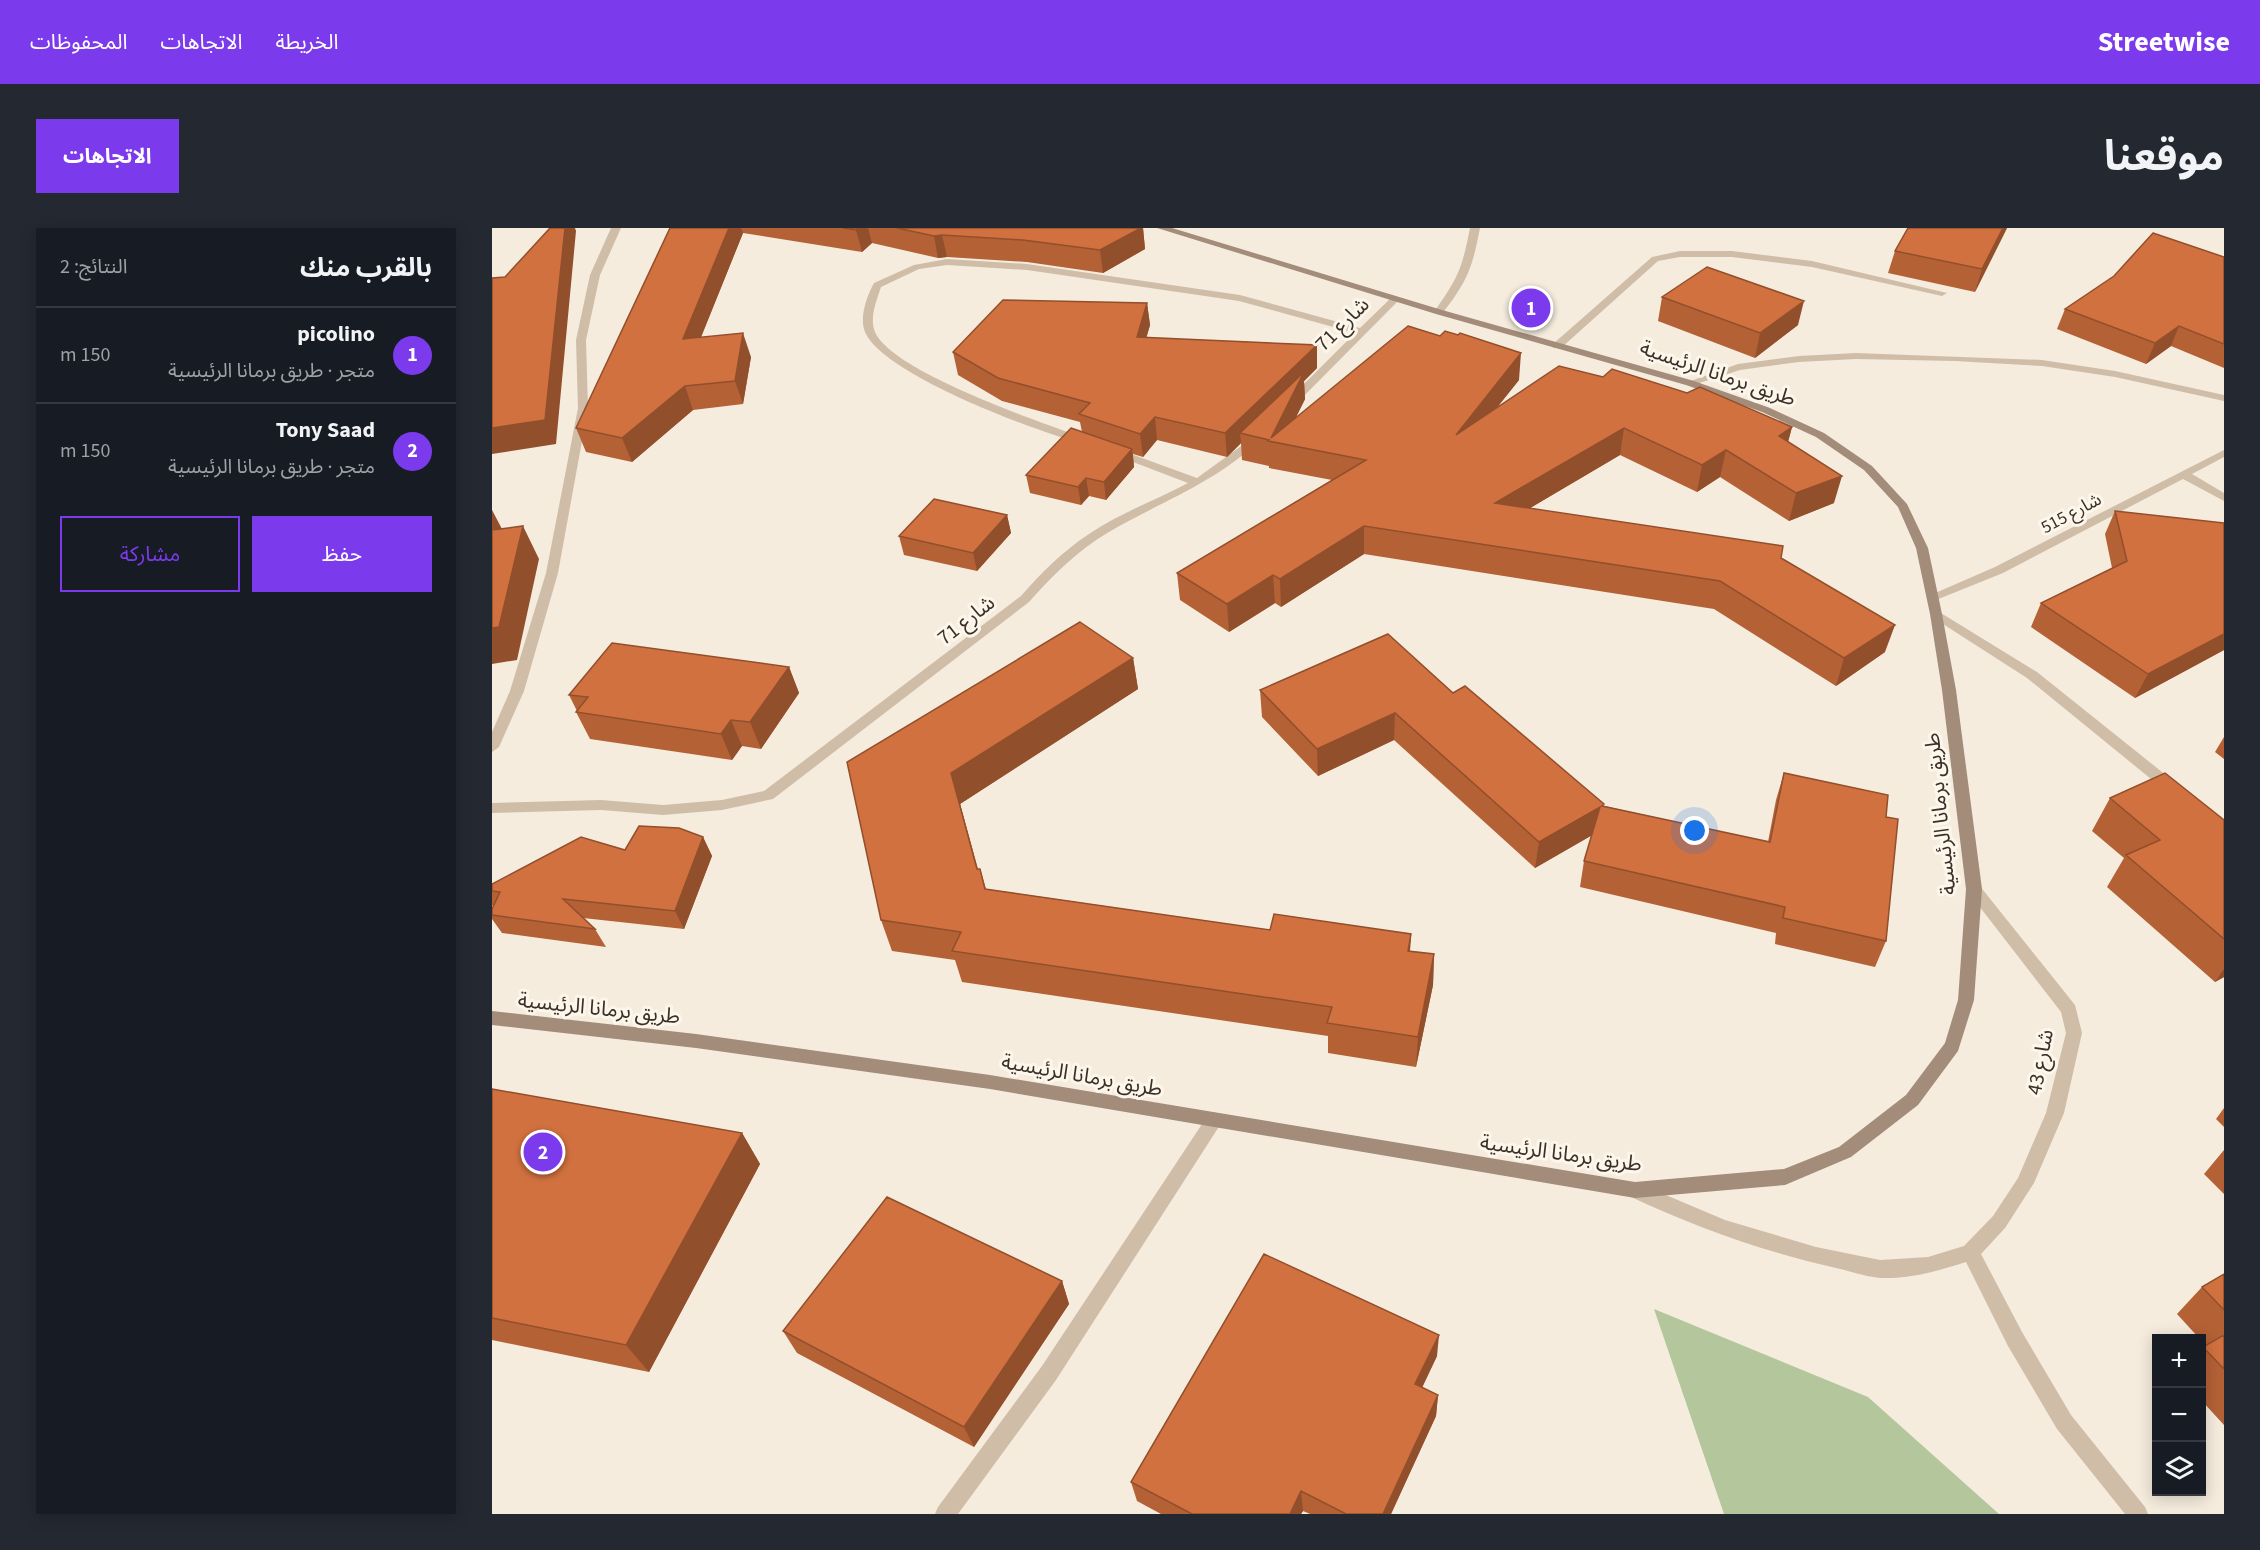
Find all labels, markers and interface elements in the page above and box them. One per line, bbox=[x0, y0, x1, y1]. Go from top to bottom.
text: Streetwise bbox=[2098, 22, 2230, 62]
text: المحفوظات bbox=[30, 27, 127, 57]
text: الاتجاهات bbox=[160, 27, 242, 57]
text: الخريطة bbox=[275, 27, 338, 57]
button: الاتجاهات bbox=[36, 119, 179, 193]
text: موقعنا bbox=[2104, 127, 2224, 187]
text: بالقرب منك bbox=[300, 249, 432, 286]
text: النتائج: 2 bbox=[60, 253, 127, 281]
pin: 1 bbox=[1512, 286, 1550, 331]
street label: شارع 71 bbox=[1308, 290, 1376, 358]
text: picolino bbox=[297, 318, 375, 350]
street label: طريق برمانا الرئيسية bbox=[1636, 332, 1800, 414]
text: 150 m bbox=[60, 341, 110, 369]
text: 1 bbox=[407, 341, 418, 369]
text: متجر · طريق برمانا الرئيسية bbox=[168, 357, 375, 385]
text: Tony Saad bbox=[276, 414, 375, 446]
text: 150 m bbox=[60, 437, 110, 465]
text: 2 bbox=[407, 437, 418, 465]
text: متجر · طريق برمانا الرئيسية bbox=[168, 453, 375, 481]
street label: شارع 515 bbox=[2036, 487, 2107, 541]
button: مشاركة bbox=[60, 516, 240, 592]
button: حفظ bbox=[252, 516, 432, 592]
street label: شارع 71 bbox=[931, 588, 1001, 652]
street label: طريق برمانا الرئيسية bbox=[1917, 731, 1963, 897]
your location bbox=[1680, 816, 1709, 845]
street label: طريق برمانا الرئيسية bbox=[516, 985, 682, 1031]
street label: شارع 43 bbox=[2019, 1027, 2061, 1097]
street label: طريق برمانا الرئيسية bbox=[999, 1046, 1165, 1104]
street label: طريق برمانا الرئيسية bbox=[1478, 1127, 1644, 1179]
pin: 2 bbox=[524, 1130, 562, 1174]
map controls bbox=[2152, 1334, 2206, 1496]
button: + bbox=[2152, 1334, 2206, 1388]
button: − bbox=[2152, 1388, 2206, 1442]
button: layers bbox=[2152, 1442, 2206, 1496]

